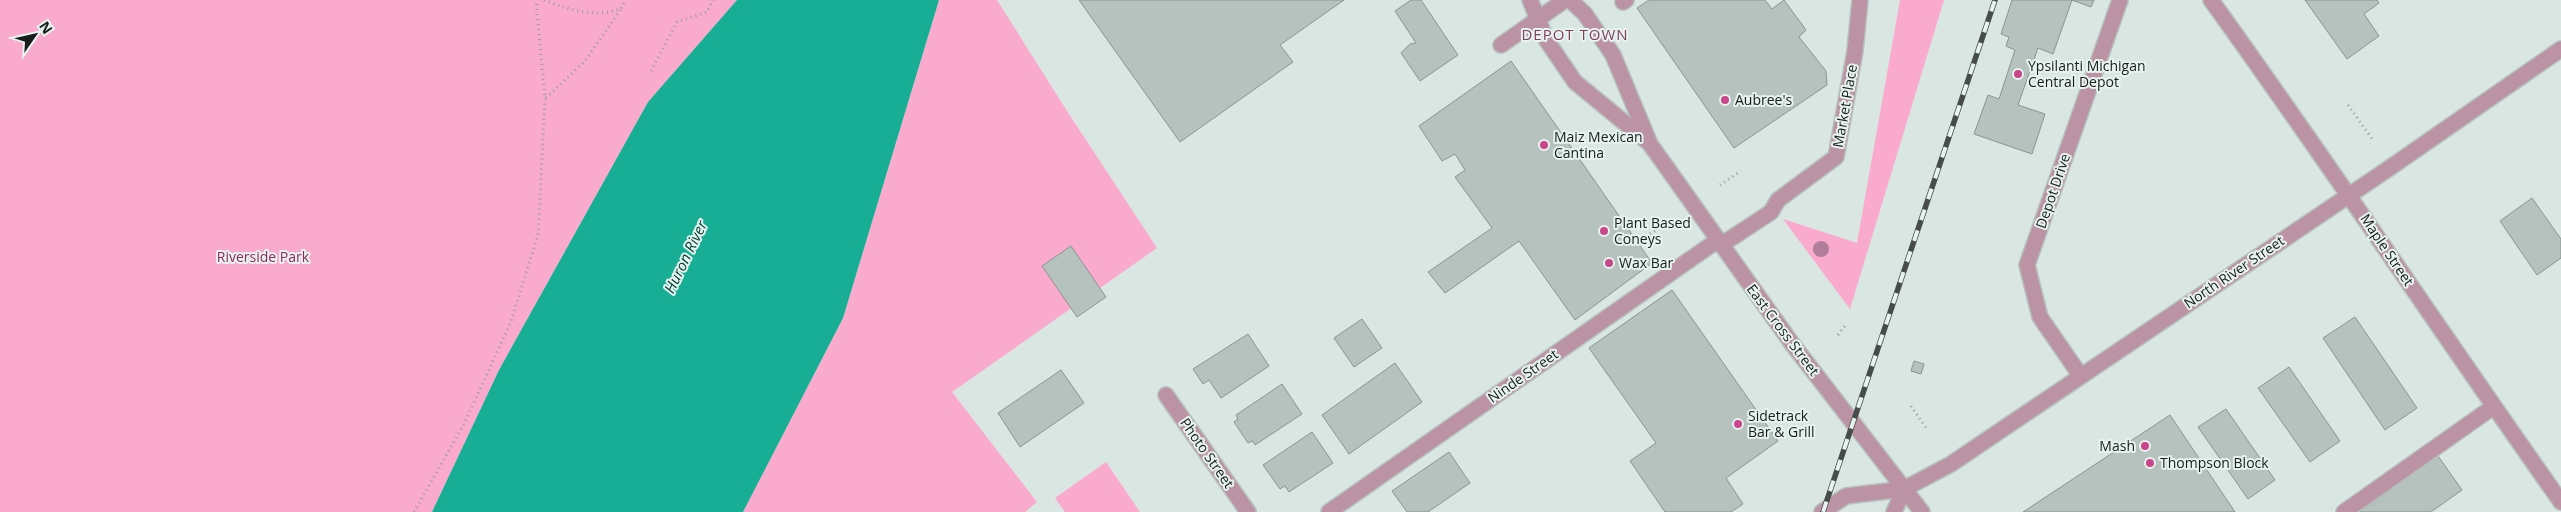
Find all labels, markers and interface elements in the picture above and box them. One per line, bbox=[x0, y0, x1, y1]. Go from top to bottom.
north arrow bbox=[10, 10, 60, 60]
text: N bbox=[35, 17, 57, 37]
district label: DEPOT TOWN bbox=[1521, 24, 1629, 44]
place label: Ypsilanti Michigan Central Depot bbox=[2028, 56, 2146, 91]
street label: Market Place bbox=[1828, 63, 1861, 149]
marker: Ypsilanti Michigan Central Depot bbox=[2012, 68, 2024, 80]
place label: Aubree's bbox=[1735, 90, 1793, 109]
marker: Aubree's bbox=[1719, 94, 1731, 106]
place label: Maiz Mexican Cantina bbox=[1554, 127, 1643, 162]
marker: Maiz Mexican Cantina bbox=[1538, 139, 1550, 151]
street label: Depot Drive bbox=[2031, 151, 2074, 231]
street label: Maple Street bbox=[2356, 210, 2419, 289]
place label: Plant Based Coneys bbox=[1614, 213, 1691, 248]
water label: Huron River bbox=[659, 216, 712, 296]
marker: Plant Based Coneys bbox=[1598, 225, 1610, 237]
street label: North River Street bbox=[2180, 231, 2288, 312]
park label: Riverside Park bbox=[217, 247, 310, 266]
place label: Wax Bar bbox=[1619, 253, 1673, 272]
marker: Wax Bar bbox=[1603, 257, 1615, 269]
street label: East Cross Street bbox=[1743, 280, 1824, 379]
street label: Ninde Street bbox=[1484, 344, 1562, 407]
place label: Sidetrack Bar & Grill bbox=[1748, 406, 1815, 441]
street label: Photo Street bbox=[1176, 414, 1239, 492]
marker: Sidetrack Bar & Grill bbox=[1732, 418, 1744, 430]
place label: Mash bbox=[2099, 436, 2135, 455]
marker: Mash bbox=[2139, 440, 2151, 452]
place label: Thompson Block bbox=[2160, 453, 2269, 472]
marker: Thompson Block bbox=[2144, 457, 2156, 469]

